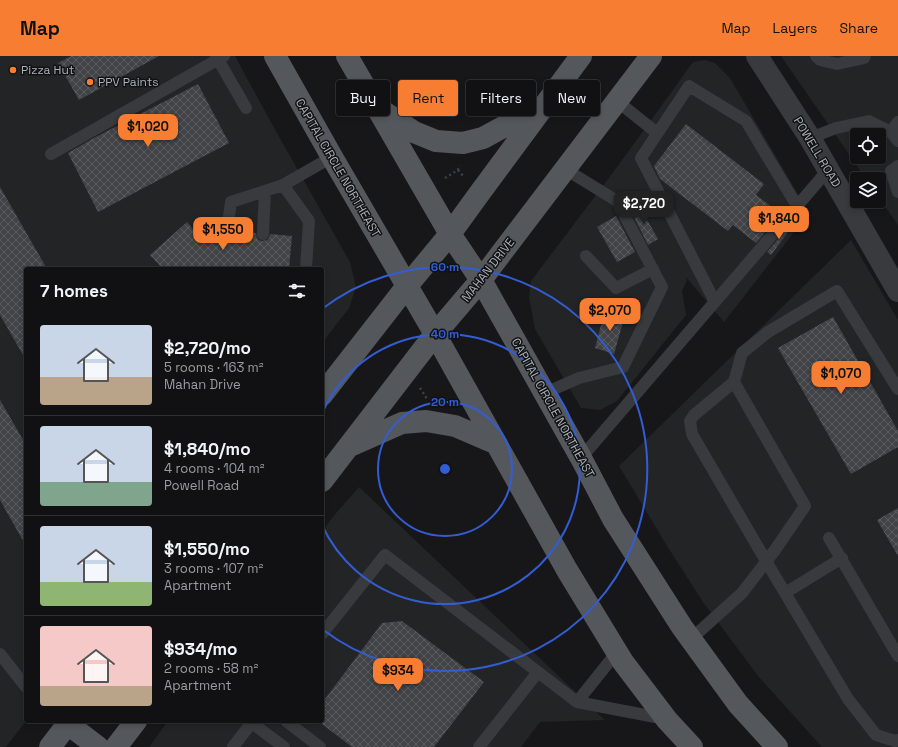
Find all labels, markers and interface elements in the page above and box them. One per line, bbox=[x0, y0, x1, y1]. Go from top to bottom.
text: Map bbox=[20, 16, 60, 41]
text: Map bbox=[721, 19, 751, 37]
text: Layers bbox=[773, 19, 817, 37]
text: Share bbox=[839, 19, 878, 37]
place label: Pizza Hut bbox=[21, 62, 74, 78]
marker: Pizza Hut bbox=[8, 65, 18, 75]
place label: PPV Paints bbox=[98, 74, 159, 90]
marker: PPV Paints bbox=[85, 77, 95, 87]
chip: Buy bbox=[336, 80, 390, 116]
chip: Rent bbox=[398, 80, 458, 116]
chip: Filters bbox=[466, 80, 536, 116]
chip: New bbox=[544, 80, 600, 116]
street label: CAPITAL CIRCLE NORTHEAST bbox=[292, 96, 384, 240]
pin: $1,020 bbox=[115, 114, 181, 148]
street label: POWELL ROAD bbox=[790, 114, 844, 190]
text: $1,020 bbox=[127, 118, 169, 135]
map controls bbox=[850, 128, 886, 208]
button: locate bbox=[850, 128, 886, 164]
button: layers bbox=[850, 172, 886, 208]
pin: $2,720 bbox=[611, 191, 677, 225]
text: $2,720 bbox=[623, 195, 665, 212]
pin: $1,840 bbox=[746, 206, 812, 240]
text: $1,840 bbox=[758, 210, 800, 227]
pin: $1,550 bbox=[190, 217, 256, 251]
text: $1,550 bbox=[202, 221, 244, 238]
street label: MAHAN DRIVE bbox=[458, 235, 518, 305]
text: 60 m bbox=[431, 259, 459, 275]
text: 7 homes bbox=[40, 280, 108, 302]
icon: filters bbox=[286, 280, 308, 302]
pin: $2,070 bbox=[577, 298, 643, 332]
text: $2,070 bbox=[588, 302, 632, 319]
text: 40 m bbox=[431, 326, 459, 342]
street label: CAPITAL CIRCLE NORTHEAST bbox=[508, 335, 598, 481]
text: $2,720/mo bbox=[164, 337, 251, 359]
icon: home bbox=[72, 341, 120, 389]
text: 5 rooms · 163 m² bbox=[164, 359, 264, 376]
pin: $1,070 bbox=[808, 361, 874, 395]
text: $1,070 bbox=[820, 365, 862, 382]
text: Mahan Drive bbox=[164, 376, 241, 393]
text: 20 m bbox=[431, 394, 459, 410]
text: $1,840/mo bbox=[164, 438, 251, 460]
icon: home bbox=[72, 442, 120, 490]
text: 4 rooms · 104 m² bbox=[164, 460, 265, 477]
centre of rings bbox=[438, 462, 452, 476]
text: Powell Road bbox=[164, 477, 239, 494]
text: $1,550/mo bbox=[164, 538, 250, 560]
icon: home bbox=[72, 542, 120, 590]
text: 3 rooms · 107 m² bbox=[164, 560, 263, 577]
text: Apartment bbox=[164, 577, 232, 594]
text: $934/mo bbox=[164, 638, 237, 660]
icon: home bbox=[72, 642, 120, 690]
pin: $934 bbox=[374, 658, 422, 692]
text: 2 rooms · 58 m² bbox=[164, 660, 258, 677]
text: $934 bbox=[382, 662, 414, 679]
text: Apartment bbox=[164, 677, 232, 694]

